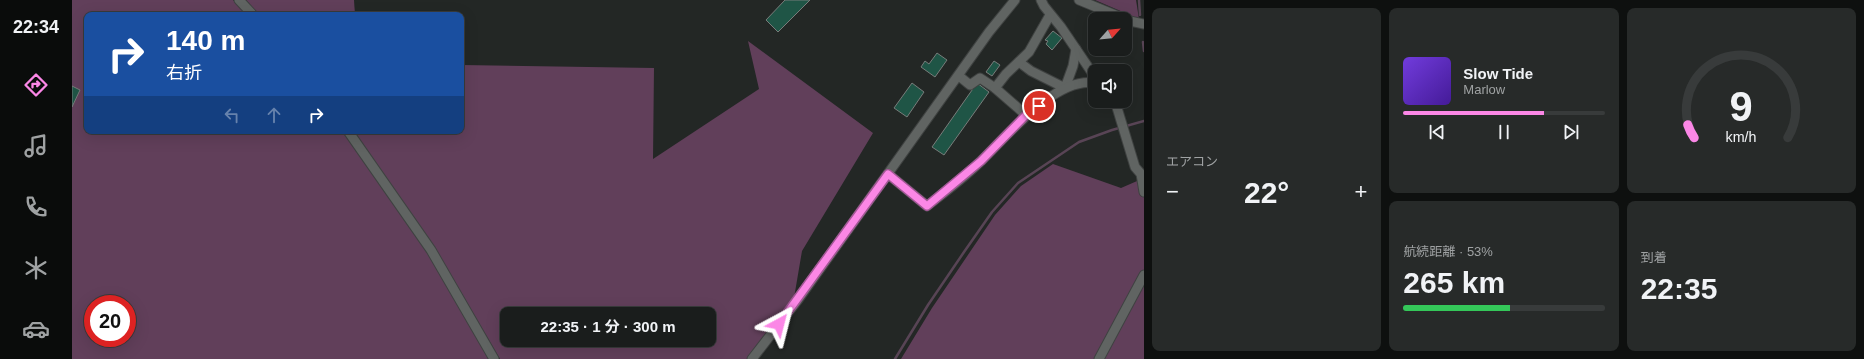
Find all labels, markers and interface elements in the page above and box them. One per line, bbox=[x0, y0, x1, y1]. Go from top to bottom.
north arrow bbox=[1088, 12, 1132, 56]
map controls bbox=[1088, 12, 1132, 108]
text: 22:34 bbox=[13, 17, 59, 37]
text: 140 m bbox=[166, 25, 245, 56]
icon: right bbox=[100, 28, 152, 80]
text: 右折 bbox=[166, 63, 202, 83]
button: sound bbox=[1088, 64, 1132, 108]
text: Slow Tide bbox=[1463, 65, 1533, 82]
icon: directions bbox=[22, 71, 50, 99]
text: Marlow bbox=[1463, 82, 1505, 97]
text: 9 bbox=[1730, 83, 1753, 130]
pin bbox=[1022, 89, 1056, 123]
icon: arrive bbox=[1028, 95, 1050, 117]
icon: left bbox=[221, 104, 243, 126]
icon: ahead bbox=[263, 104, 285, 126]
icon: right bbox=[305, 104, 327, 126]
icon: previous bbox=[1426, 121, 1448, 143]
icon: pause bbox=[1493, 121, 1515, 143]
icon: next bbox=[1560, 121, 1582, 143]
text: km/h bbox=[1726, 129, 1757, 145]
icon: music bbox=[22, 132, 50, 160]
text: エアコン bbox=[1166, 154, 1218, 169]
text: 22° bbox=[1244, 176, 1289, 209]
text: − bbox=[1166, 179, 1179, 204]
text: + bbox=[1354, 179, 1367, 204]
icon: phone bbox=[22, 193, 50, 221]
text: 航続距離 · 53% bbox=[1403, 244, 1493, 259]
text: 到着 bbox=[1641, 250, 1667, 265]
icon: climate bbox=[22, 254, 50, 282]
text: 265 km bbox=[1403, 266, 1505, 299]
text: 22:35 bbox=[1641, 272, 1717, 305]
speed limit sign: 20 bbox=[84, 295, 136, 347]
position arrow bbox=[758, 303, 800, 345]
icon: car bbox=[22, 315, 50, 343]
text: 22:35 · 1 分 · 300 m bbox=[540, 318, 676, 335]

